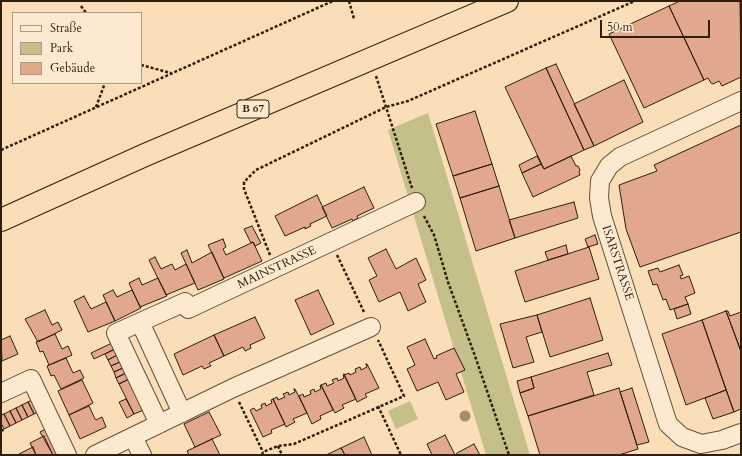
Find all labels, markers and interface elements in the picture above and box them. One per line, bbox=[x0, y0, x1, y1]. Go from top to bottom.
legend bbox=[12, 12, 142, 84]
scale bar bbox=[602, 12, 712, 38]
text: 50 m bbox=[607, 19, 633, 35]
text: Straße bbox=[50, 20, 82, 36]
text: Park bbox=[50, 40, 73, 56]
text: Gebäude bbox=[50, 60, 95, 76]
road number: B 67 bbox=[237, 100, 269, 118]
street label: ISARSTRASSE bbox=[598, 224, 636, 302]
street label: MAINSTRASSE bbox=[235, 243, 319, 293]

